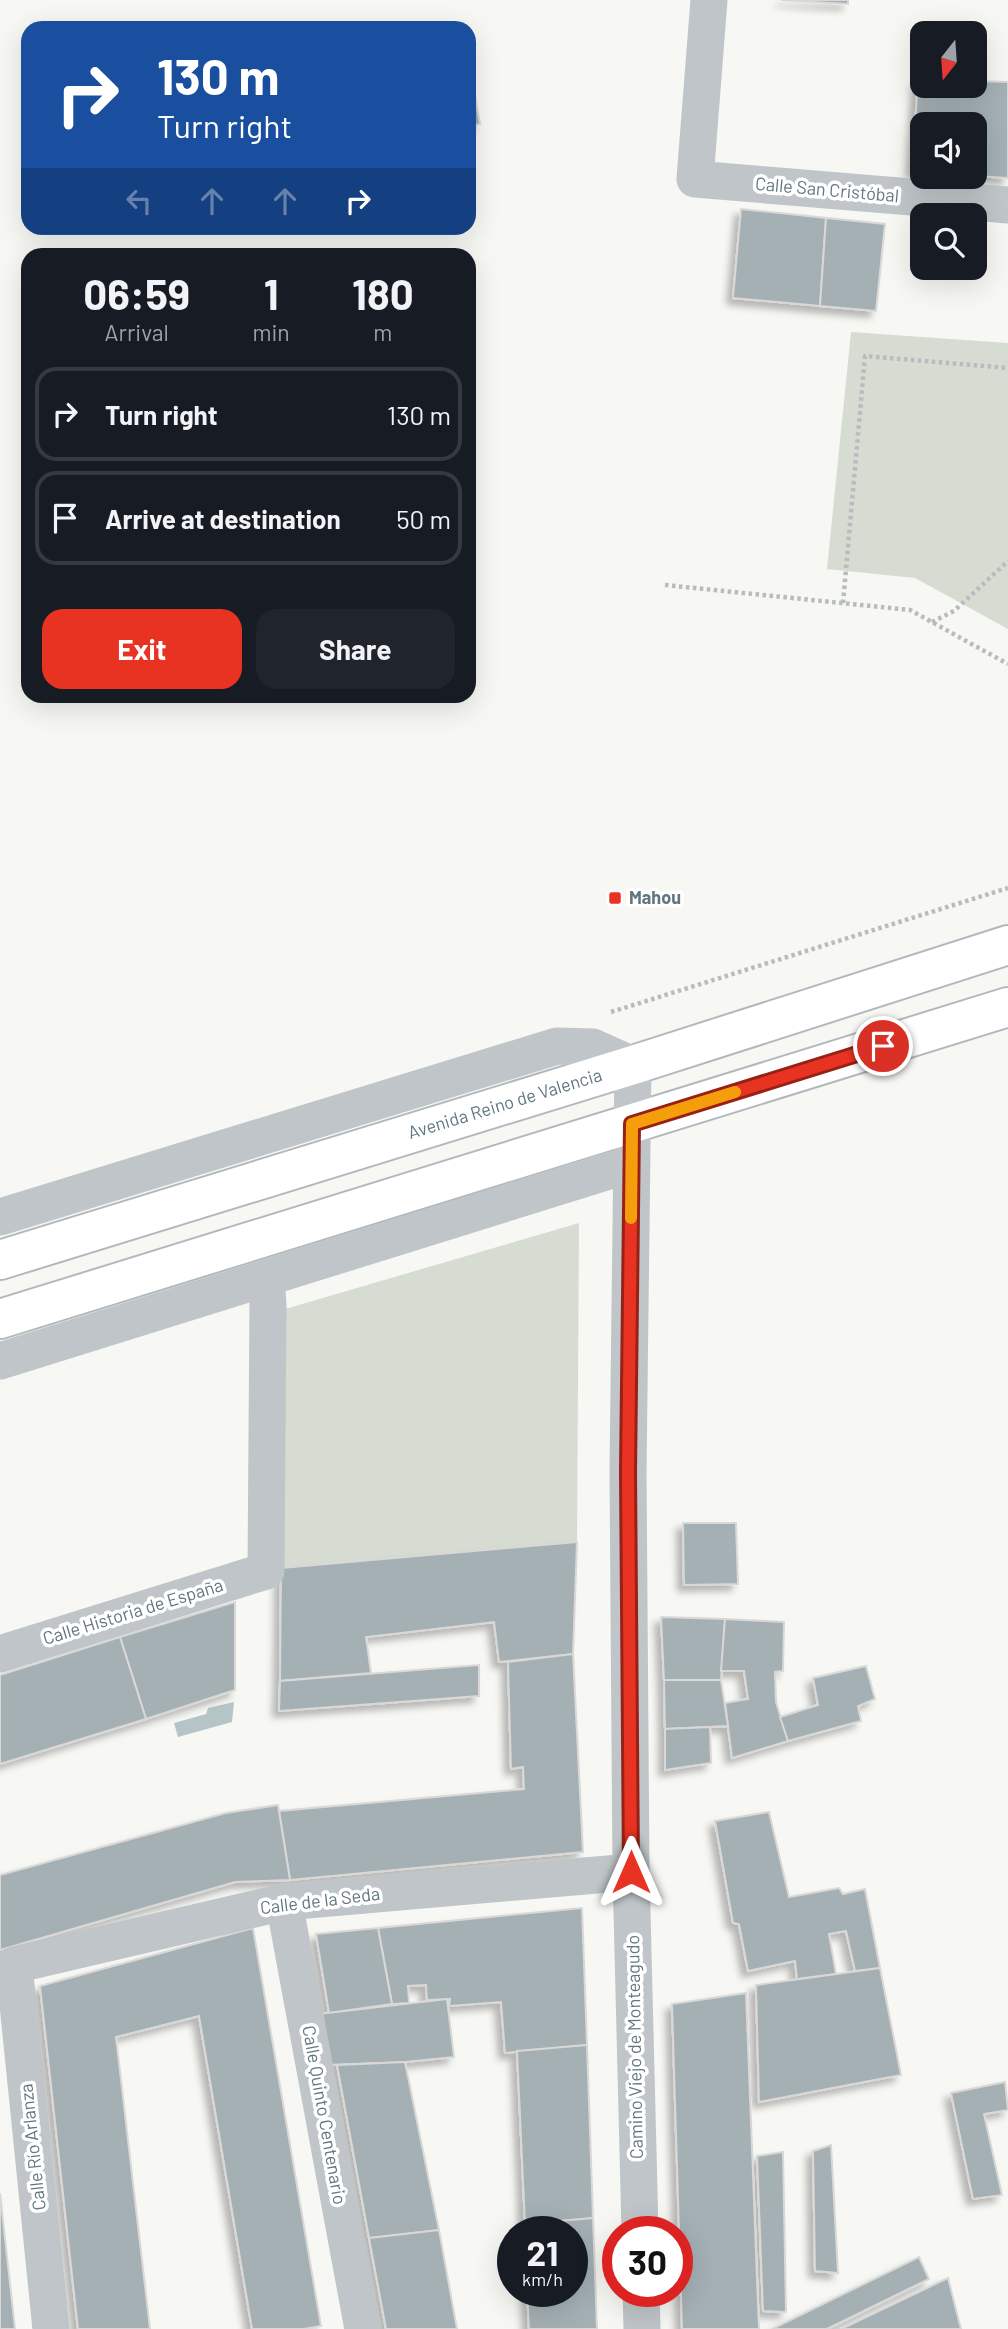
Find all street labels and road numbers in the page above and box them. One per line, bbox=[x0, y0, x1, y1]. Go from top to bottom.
street label: Calle San Cristóbal bbox=[754, 172, 900, 206]
street label: Avenida Reino de Valencia bbox=[405, 1063, 604, 1143]
street label: Calle Historia de España bbox=[40, 1573, 225, 1649]
street label: Calle de la Seda bbox=[259, 1882, 381, 1918]
street label: Camino Viejo de Monteagudo bbox=[621, 1935, 647, 2159]
street label: Calle Quinto Centenario bbox=[298, 2024, 352, 2206]
street label: Calle Río Arlanza bbox=[14, 2083, 50, 2212]

